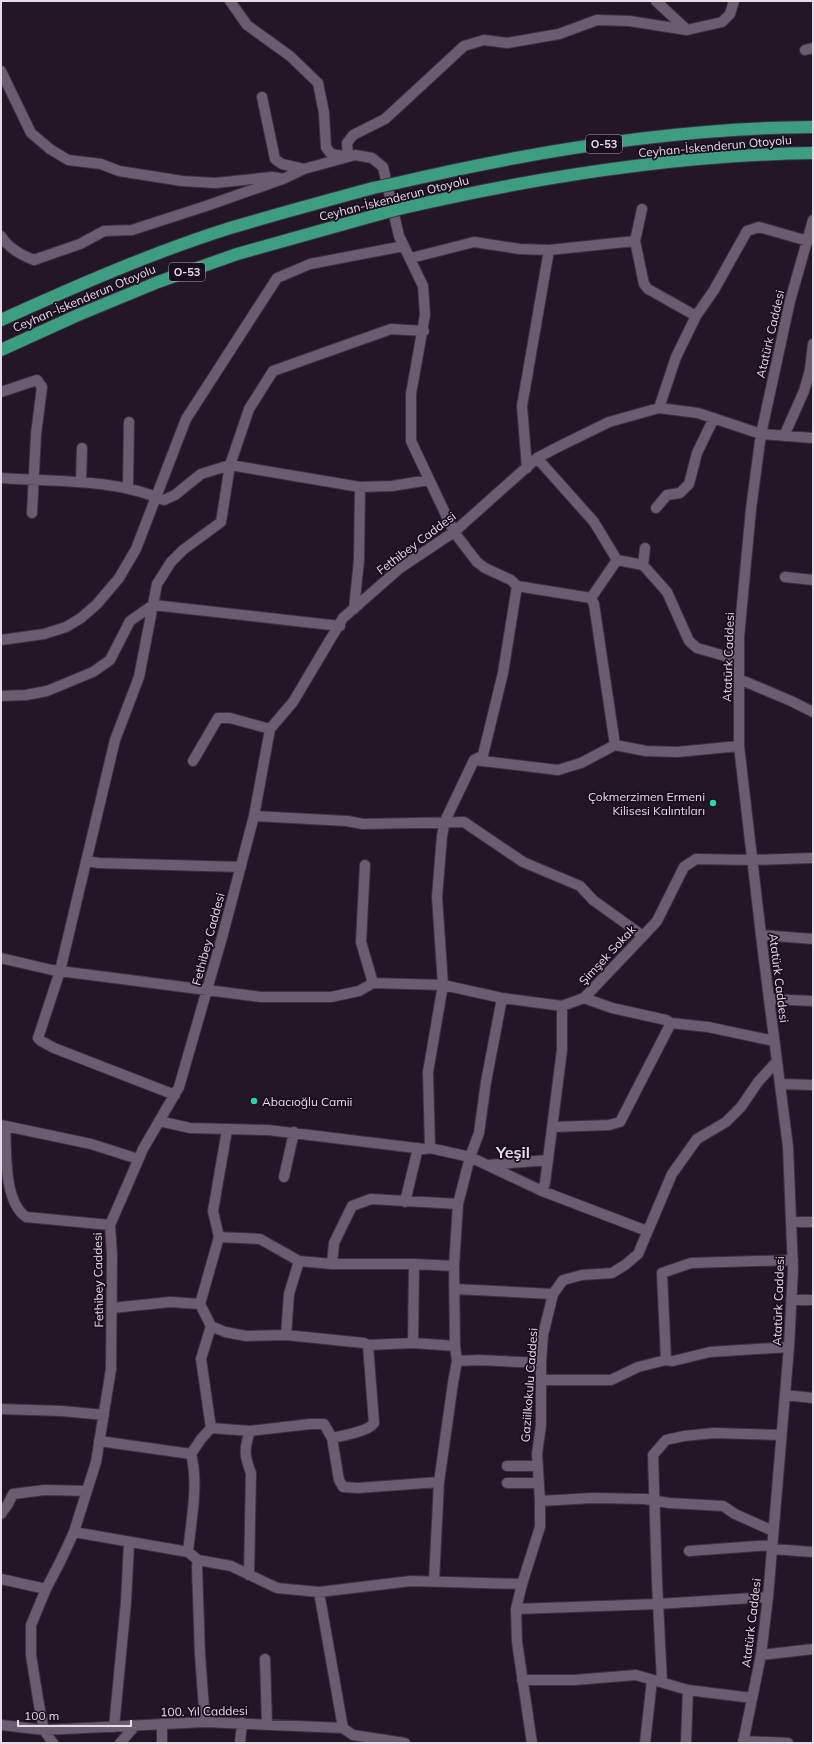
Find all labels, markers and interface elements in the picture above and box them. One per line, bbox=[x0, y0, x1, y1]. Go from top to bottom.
street label: Ceyhan-İskenderun Otoyolu bbox=[638, 132, 792, 160]
road number: O-53 bbox=[586, 135, 622, 153]
street label: Ceyhan-İskenderun Otoyolu bbox=[318, 172, 470, 224]
street label: Ceyhan-İskenderun Otoyolu bbox=[10, 261, 158, 335]
road number: O-53 bbox=[169, 263, 205, 281]
street label: Atatürk Caddesi bbox=[753, 288, 787, 379]
street label: Fethibey Caddesi bbox=[373, 508, 459, 578]
street label: Atatürk Caddesi bbox=[719, 612, 737, 702]
place label: Çokmerzimen Ermeni Kilisesi Kalıntıları bbox=[588, 789, 705, 818]
marker: Çokmerzimen Ermeni Kilisesi Kalıntıları bbox=[708, 798, 718, 808]
street label: Fethibey Caddesi bbox=[188, 891, 228, 987]
street label: Şimşek Sokak bbox=[575, 921, 639, 988]
street label: Atatürk Caddesi bbox=[766, 933, 792, 1024]
place label: Abacıoğlu Camii bbox=[262, 1094, 353, 1109]
marker: Abacıoğlu Camii bbox=[249, 1096, 259, 1106]
district label: Yeşil bbox=[495, 1142, 530, 1162]
street label: Fethibey Caddesi bbox=[90, 1232, 106, 1328]
street label: Atatürk Caddesi bbox=[769, 1256, 787, 1346]
street label: Gaziilkokulu Caddesi bbox=[518, 1327, 540, 1443]
street label: Atatürk Caddesi bbox=[738, 1577, 764, 1668]
scale bar bbox=[18, 1702, 131, 1728]
street label: 100. Yıl Caddesi bbox=[160, 1703, 248, 1719]
text: 100 m bbox=[24, 1708, 59, 1723]

